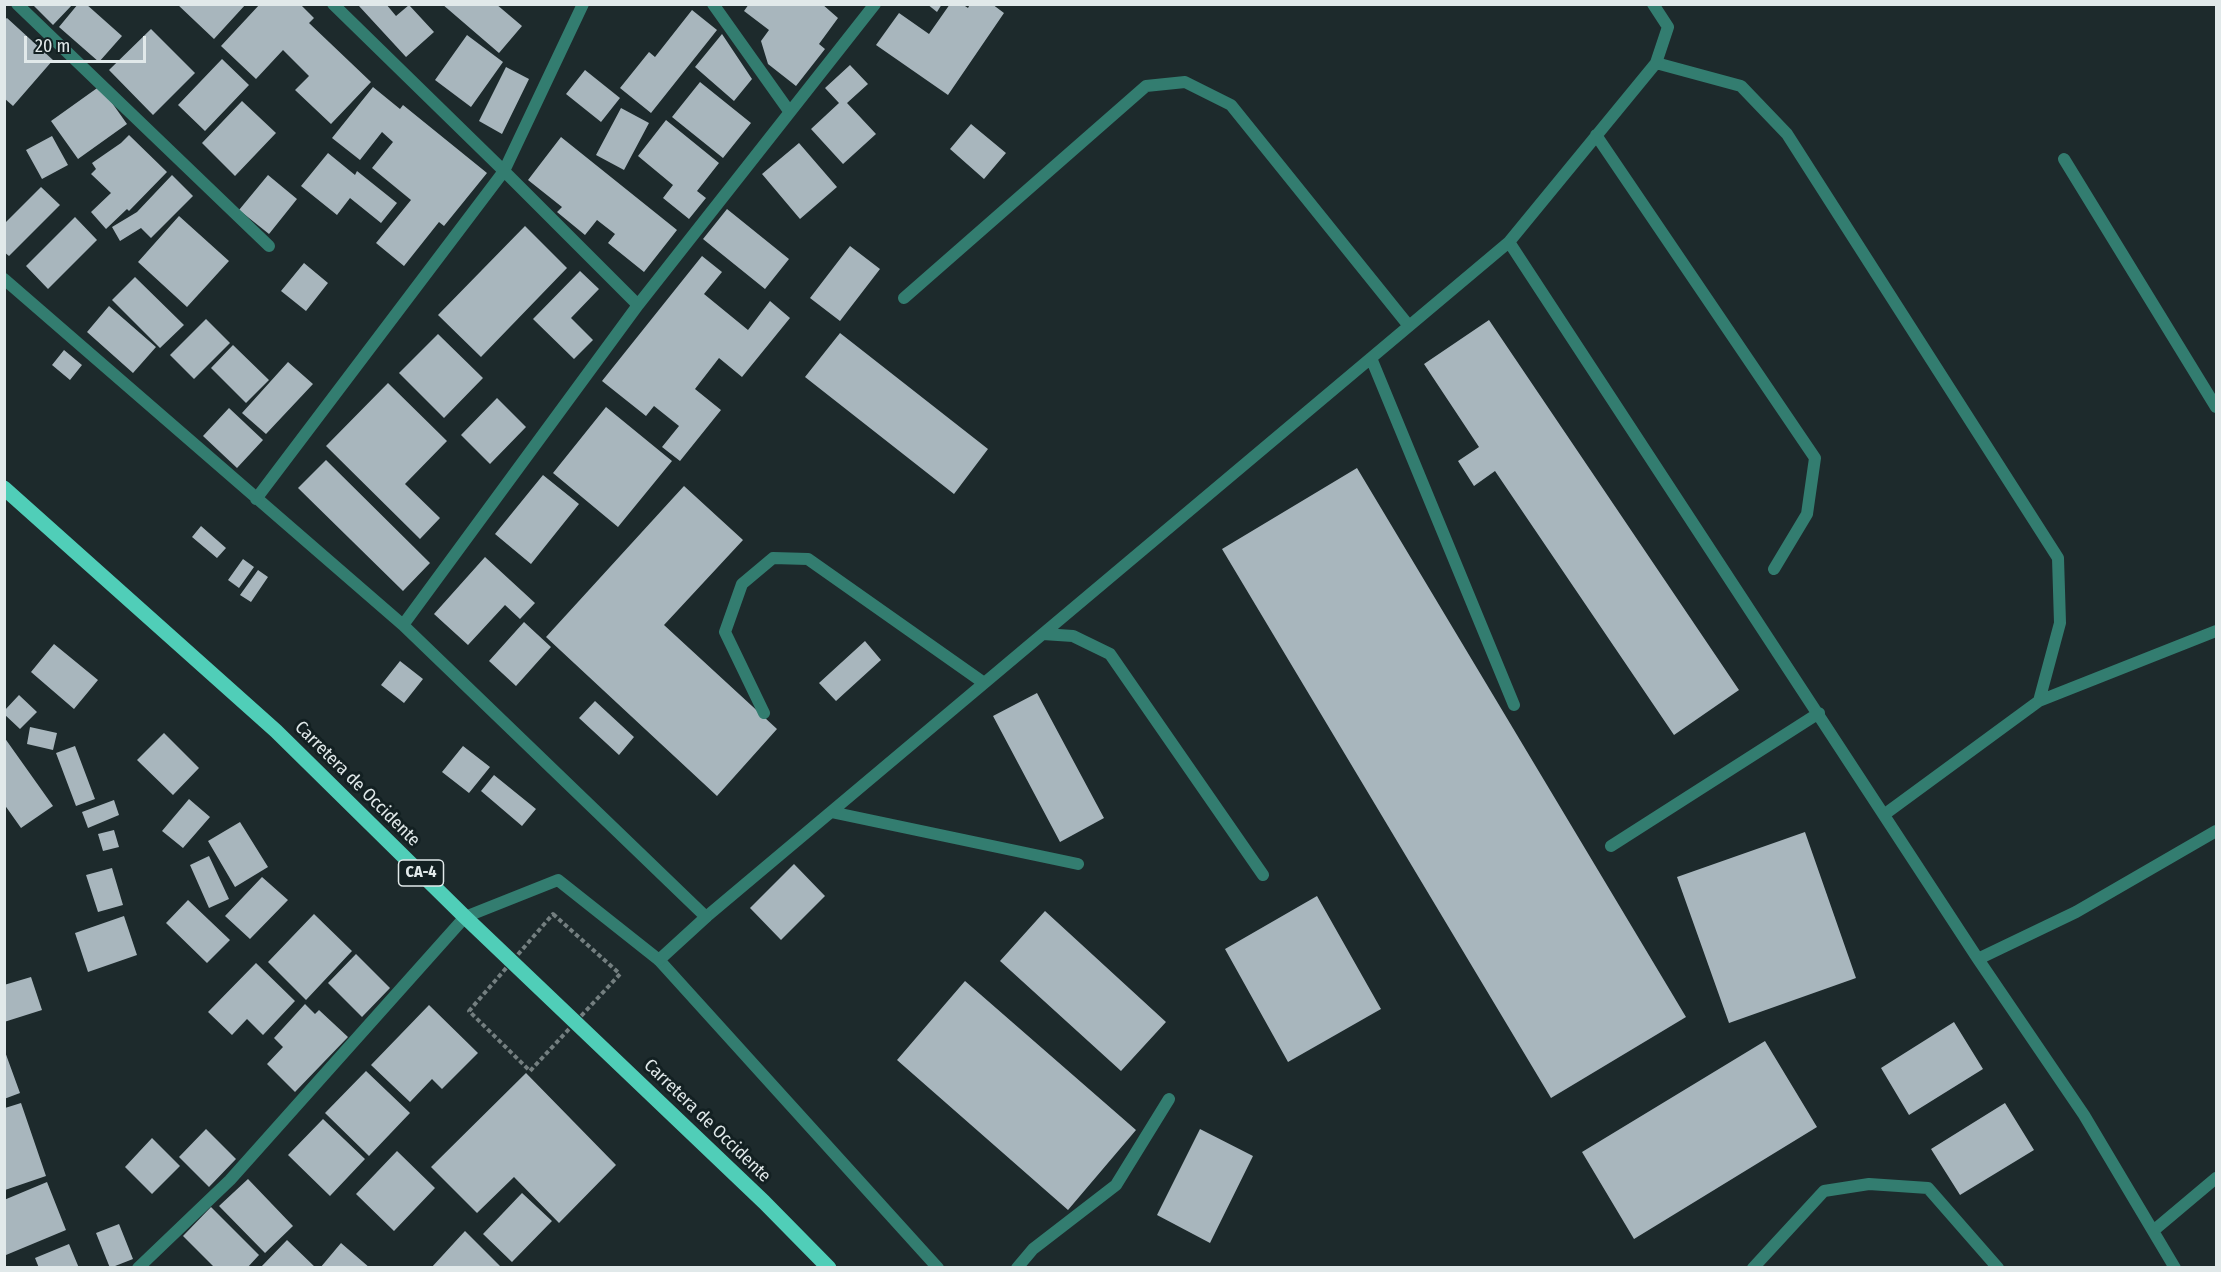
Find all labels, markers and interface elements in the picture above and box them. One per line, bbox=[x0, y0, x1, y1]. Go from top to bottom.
scale bar bbox=[27, 24, 148, 62]
text: 20 m bbox=[35, 35, 70, 57]
street label: Carretera de Occidente bbox=[290, 717, 424, 851]
road number: CA-4 bbox=[398, 860, 444, 886]
street label: Carretera de Occidente bbox=[639, 1055, 775, 1187]

